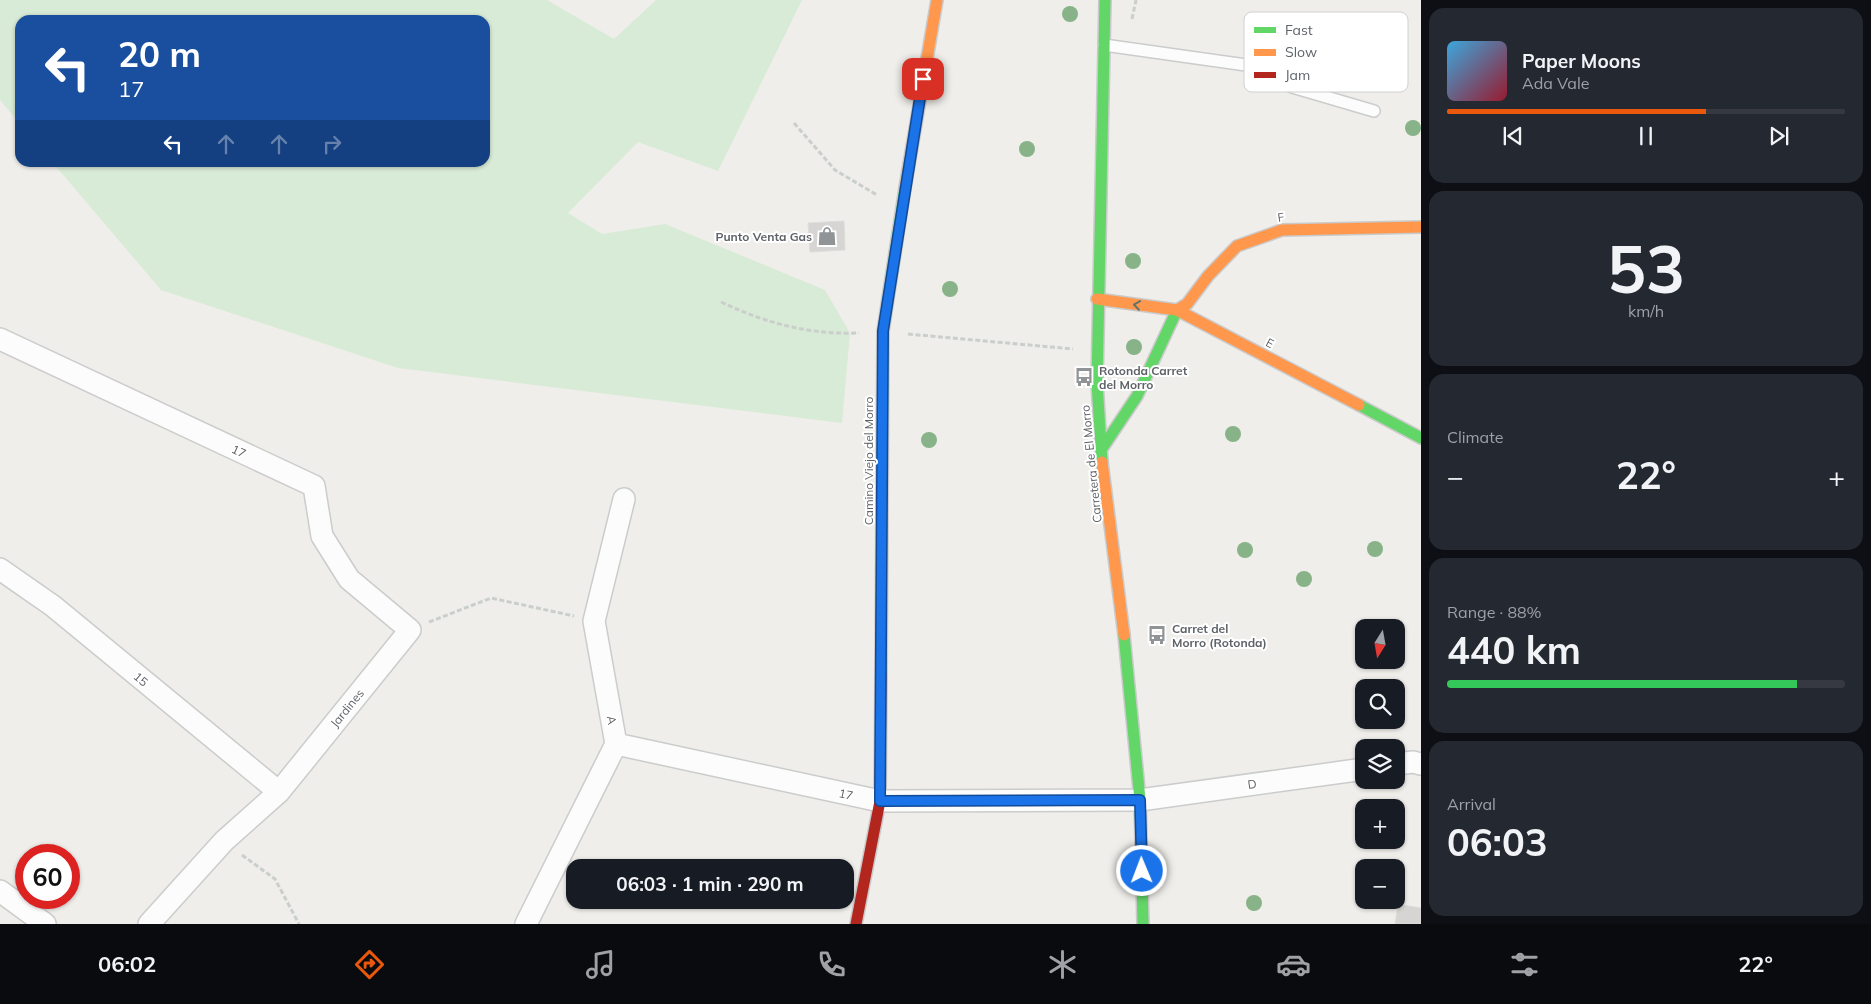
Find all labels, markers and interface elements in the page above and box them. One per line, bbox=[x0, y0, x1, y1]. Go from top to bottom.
legend bbox=[1244, 12, 1408, 92]
text: Fast bbox=[1285, 21, 1313, 39]
text: 20 m bbox=[118, 32, 201, 76]
icon: left bbox=[35, 35, 100, 100]
text: Slow bbox=[1285, 43, 1317, 61]
text: Paper Moons bbox=[1522, 49, 1641, 73]
pin bbox=[902, 58, 944, 100]
icon: arrive bbox=[909, 65, 937, 93]
text: Jam bbox=[1285, 66, 1310, 84]
text: Ada Vale bbox=[1522, 73, 1589, 93]
text: 17 bbox=[118, 75, 144, 103]
icon: previous bbox=[1499, 122, 1527, 150]
icon: pause bbox=[1632, 122, 1660, 150]
icon: next bbox=[1765, 122, 1793, 150]
icon: left bbox=[159, 130, 187, 158]
icon: ahead bbox=[212, 130, 240, 158]
icon: ahead bbox=[265, 130, 293, 158]
icon: right bbox=[318, 130, 346, 158]
street label: F bbox=[1276, 209, 1286, 225]
shop icon: Punto Venta Gas bbox=[816, 225, 838, 247]
text: 53 bbox=[1607, 228, 1685, 309]
place label: Punto Venta Gas bbox=[716, 229, 812, 244]
one-way arrow bbox=[1133, 300, 1141, 310]
text: km/h bbox=[1628, 301, 1664, 321]
street label: E bbox=[1263, 335, 1277, 351]
place label: Rotonda Carret del Morro bbox=[1099, 363, 1188, 392]
bus stop icon: Rotonda Carret del Morro bbox=[1073, 366, 1095, 388]
street label: Camino Viejo del Morro bbox=[861, 397, 876, 525]
street label: Carretera de El Morro bbox=[1077, 404, 1105, 524]
text: Climate bbox=[1447, 427, 1503, 447]
street label: 17 bbox=[229, 441, 249, 461]
text: 22° bbox=[1616, 451, 1676, 499]
text: − bbox=[1447, 459, 1464, 494]
text: + bbox=[1828, 459, 1845, 494]
text: Range · 88% bbox=[1447, 602, 1542, 622]
north arrow bbox=[1355, 619, 1405, 669]
map controls bbox=[1355, 619, 1405, 909]
place label: Carret del Morro (Rotonda) bbox=[1172, 621, 1267, 650]
bus stop icon: Carret del Morro (Rotonda) bbox=[1146, 624, 1168, 646]
text: 440 km bbox=[1447, 626, 1581, 674]
street label: 15 bbox=[131, 669, 151, 689]
button: search bbox=[1355, 679, 1405, 729]
street label: Jardines bbox=[327, 686, 367, 730]
street label: A bbox=[604, 714, 620, 726]
button: layers bbox=[1355, 739, 1405, 789]
street label: D bbox=[1247, 776, 1258, 792]
street label: 17 bbox=[837, 785, 855, 803]
text: Arrival bbox=[1447, 794, 1496, 814]
button: + bbox=[1355, 799, 1405, 849]
text: 06:03 bbox=[1447, 818, 1548, 866]
speed limit sign: 60 bbox=[15, 844, 80, 909]
position arrow bbox=[1115, 844, 1167, 896]
button: − bbox=[1355, 859, 1405, 909]
text: 06:03 · 1 min · 290 m bbox=[616, 872, 804, 896]
icon: directions bbox=[352, 947, 387, 982]
icon: music bbox=[583, 947, 618, 982]
icon: phone bbox=[814, 947, 849, 982]
icon: climate bbox=[1045, 947, 1080, 982]
icon: car bbox=[1276, 947, 1311, 982]
icon: filters bbox=[1507, 947, 1542, 982]
text: 06:02 bbox=[98, 950, 156, 978]
text: 22° bbox=[1738, 950, 1773, 978]

